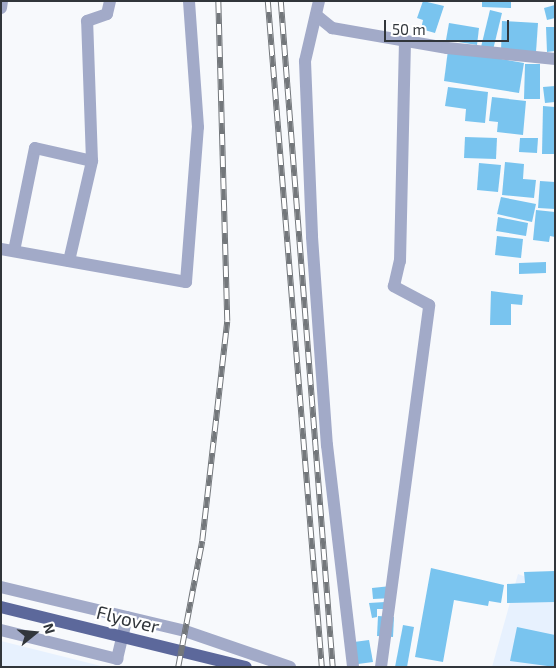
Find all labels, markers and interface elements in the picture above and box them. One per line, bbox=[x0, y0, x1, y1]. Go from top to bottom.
scale bar bbox=[386, 10, 511, 42]
text: 50 m bbox=[392, 20, 426, 38]
street label: Flyover bbox=[94, 600, 162, 638]
north arrow bbox=[10, 608, 60, 658]
text: N bbox=[40, 621, 59, 636]

